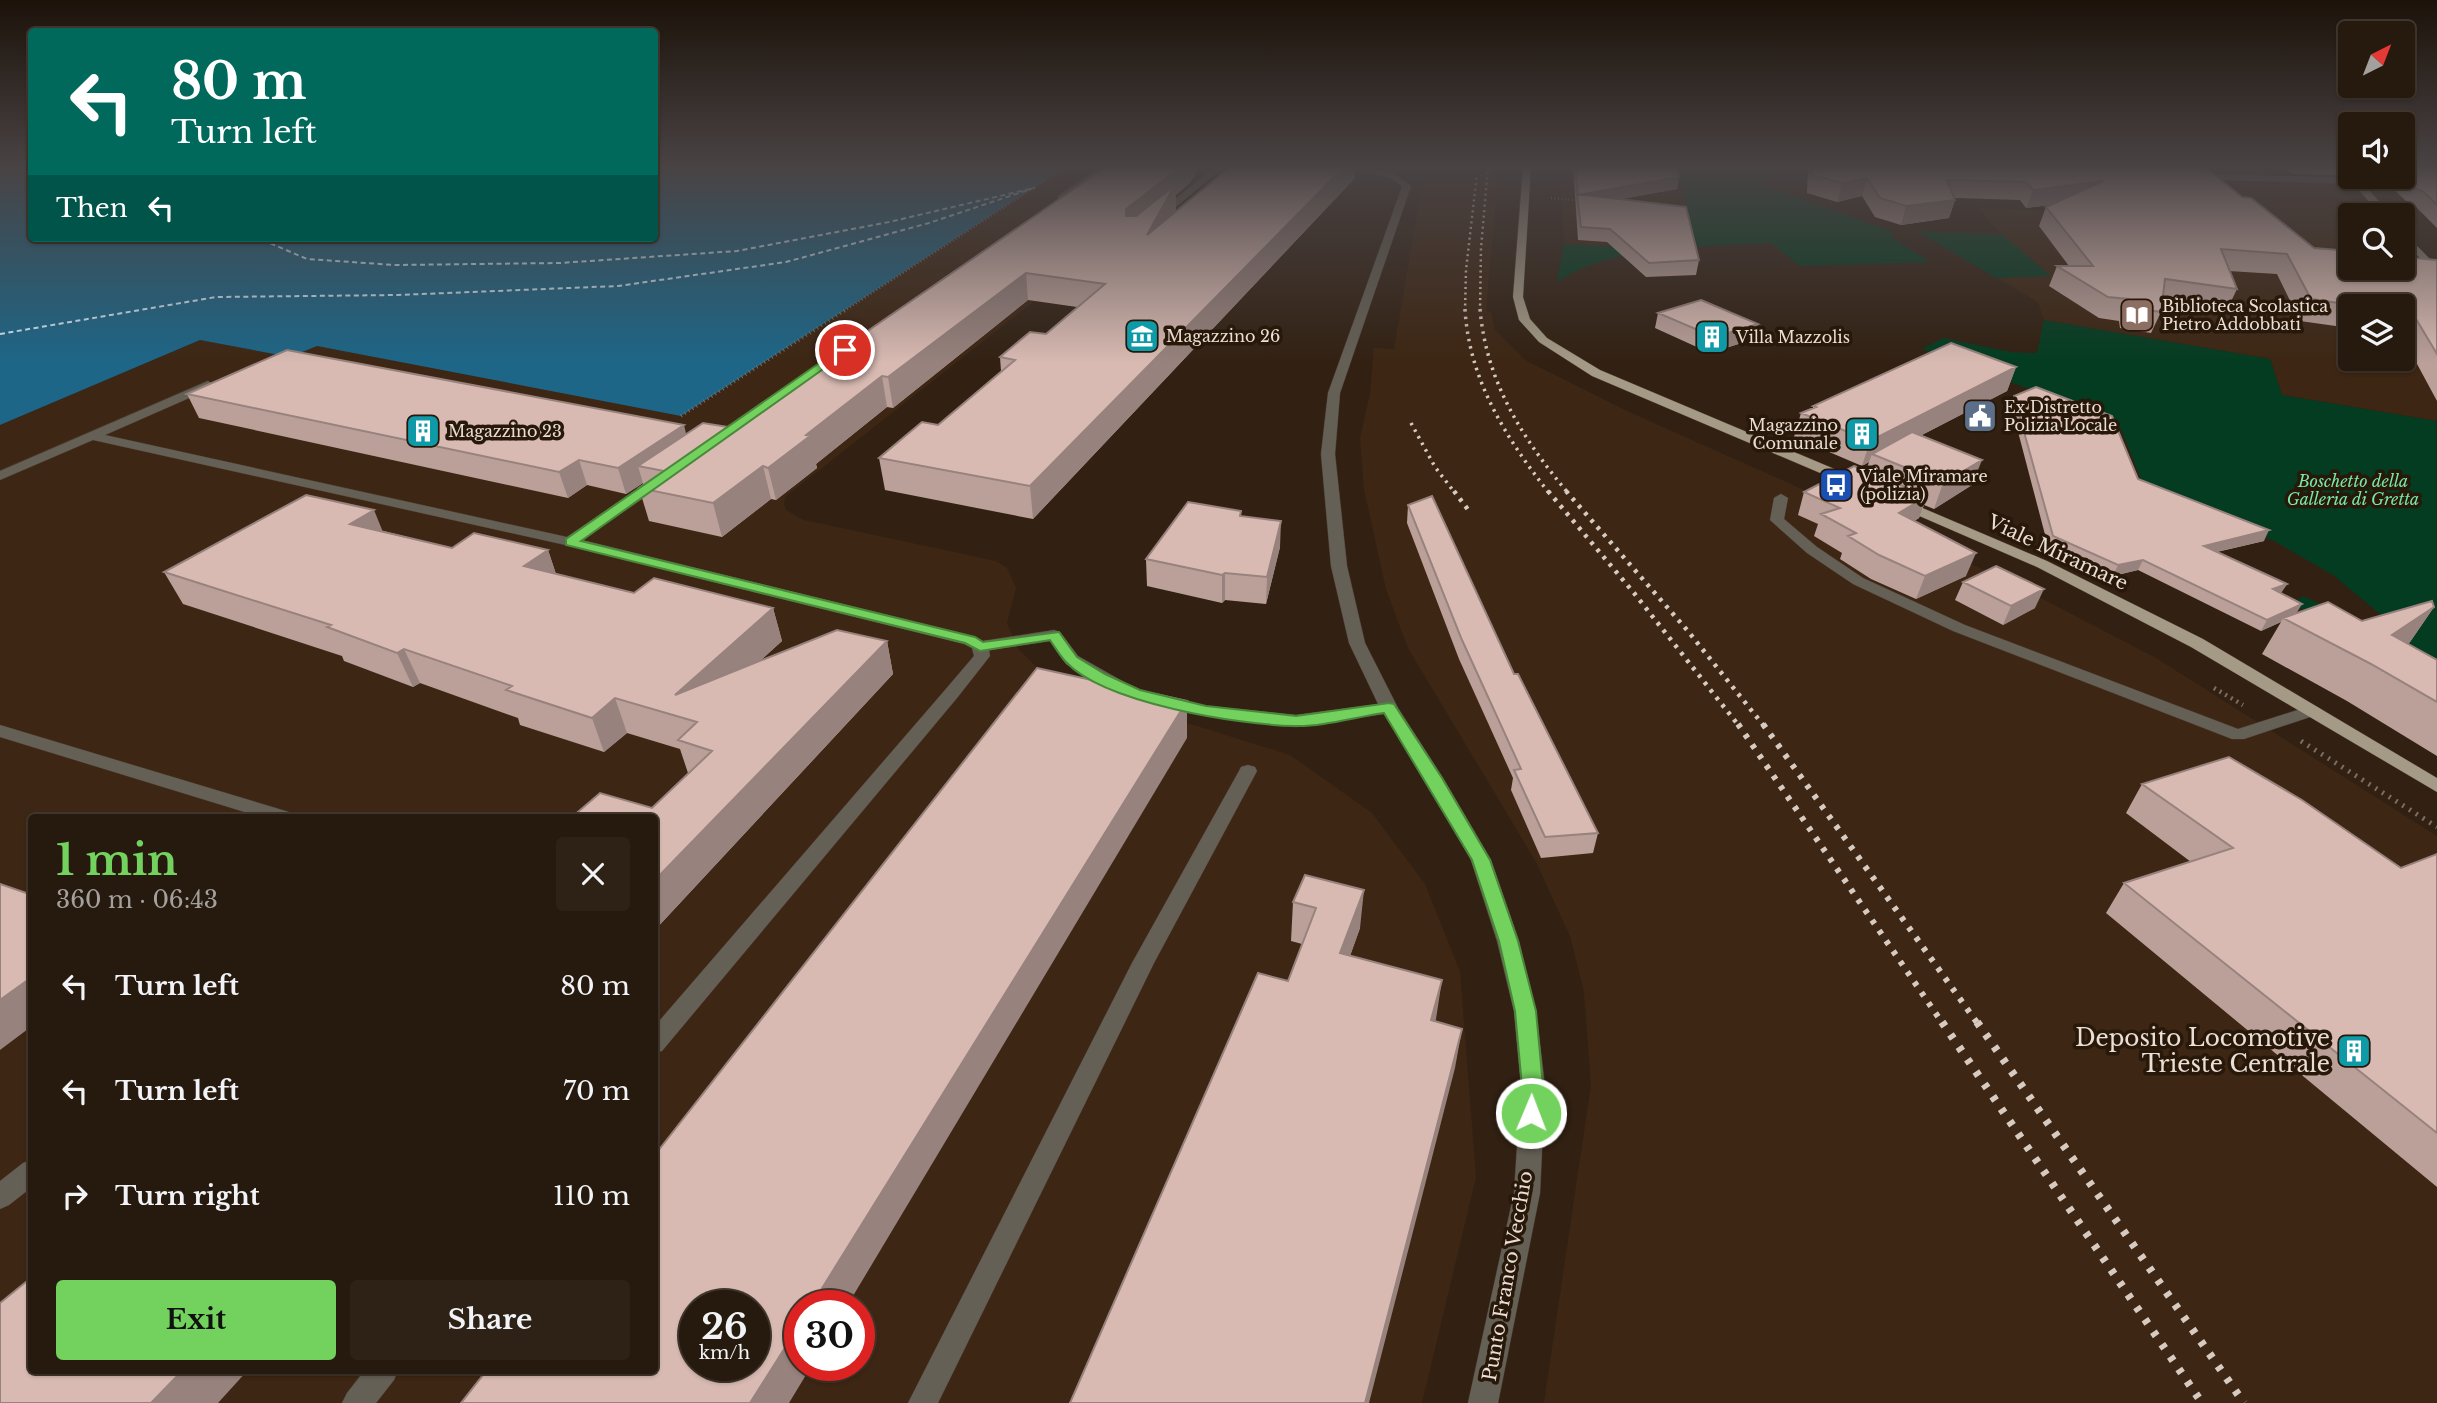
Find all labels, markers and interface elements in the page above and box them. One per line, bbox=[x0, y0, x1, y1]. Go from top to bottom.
north arrow bbox=[2338, 21, 2415, 98]
map controls bbox=[2338, 21, 2415, 371]
text: 80 m bbox=[171, 51, 306, 112]
icon: left bbox=[56, 56, 147, 147]
text: Turn left bbox=[171, 112, 317, 152]
button: sound bbox=[2338, 112, 2415, 189]
icon: left bbox=[142, 189, 180, 227]
text: Then bbox=[56, 192, 128, 224]
button: search bbox=[2338, 203, 2415, 280]
button: layers bbox=[2338, 294, 2415, 371]
library icon: Biblioteca Scolastica Pietro Addobbati bbox=[2118, 296, 2156, 334]
place label: Biblioteca Scolastica Pietro Addobbati bbox=[2162, 296, 2328, 334]
museum icon: Magazzino 26 bbox=[1123, 317, 1161, 355]
building icon: Villa Mazzolis bbox=[1693, 318, 1731, 356]
pin bbox=[815, 320, 875, 380]
place label: Magazzino 26 bbox=[1166, 326, 1280, 346]
place label: Villa Mazzolis bbox=[1735, 327, 1850, 347]
icon: arrive bbox=[826, 331, 864, 369]
public building icon: Ex Distretto Polizia Locale bbox=[1961, 397, 1999, 435]
place label: Ex Distretto Polizia Locale bbox=[2004, 397, 2117, 435]
building icon: Magazzino 23 bbox=[404, 412, 442, 450]
place label: Magazzino Comunale bbox=[1748, 415, 1838, 453]
building icon: Magazzino Comunale bbox=[1843, 415, 1881, 453]
place label: Magazzino 23 bbox=[448, 421, 562, 441]
bus stop icon: Viale Miramare (polizia) bbox=[1817, 466, 1855, 504]
place label: Viale Miramare (polizia) bbox=[1859, 466, 1988, 504]
park label: Boschetto della Galleria di Gretta bbox=[2287, 471, 2419, 509]
street label: Viale Miramare bbox=[1983, 510, 2131, 595]
text: 1 min bbox=[56, 834, 178, 886]
button: close bbox=[556, 837, 630, 911]
text: 360 m · 06:43 bbox=[56, 886, 218, 914]
icon: left bbox=[56, 967, 94, 1005]
text: Turn left bbox=[115, 970, 239, 1002]
text: 80 m bbox=[560, 970, 630, 1002]
place label: Deposito Locomotive Trieste Centrale bbox=[2075, 1024, 2330, 1078]
building icon: Deposito Locomotive Trieste Centrale bbox=[2335, 1032, 2373, 1070]
icon: left bbox=[56, 1072, 94, 1110]
text: Turn left bbox=[115, 1075, 239, 1107]
text: 70 m bbox=[563, 1075, 630, 1107]
position arrow bbox=[1494, 1076, 1568, 1150]
street label: Punto Franco Vecchio bbox=[1478, 1169, 1537, 1383]
icon: right bbox=[56, 1177, 94, 1215]
text: Turn right bbox=[115, 1180, 260, 1212]
text: 110 m bbox=[553, 1180, 630, 1212]
button: Exit bbox=[56, 1280, 336, 1360]
button: Share bbox=[350, 1280, 630, 1360]
speed limit sign: 30 bbox=[784, 1290, 875, 1381]
text: 26 bbox=[701, 1305, 748, 1348]
text: km/h bbox=[699, 1342, 750, 1364]

